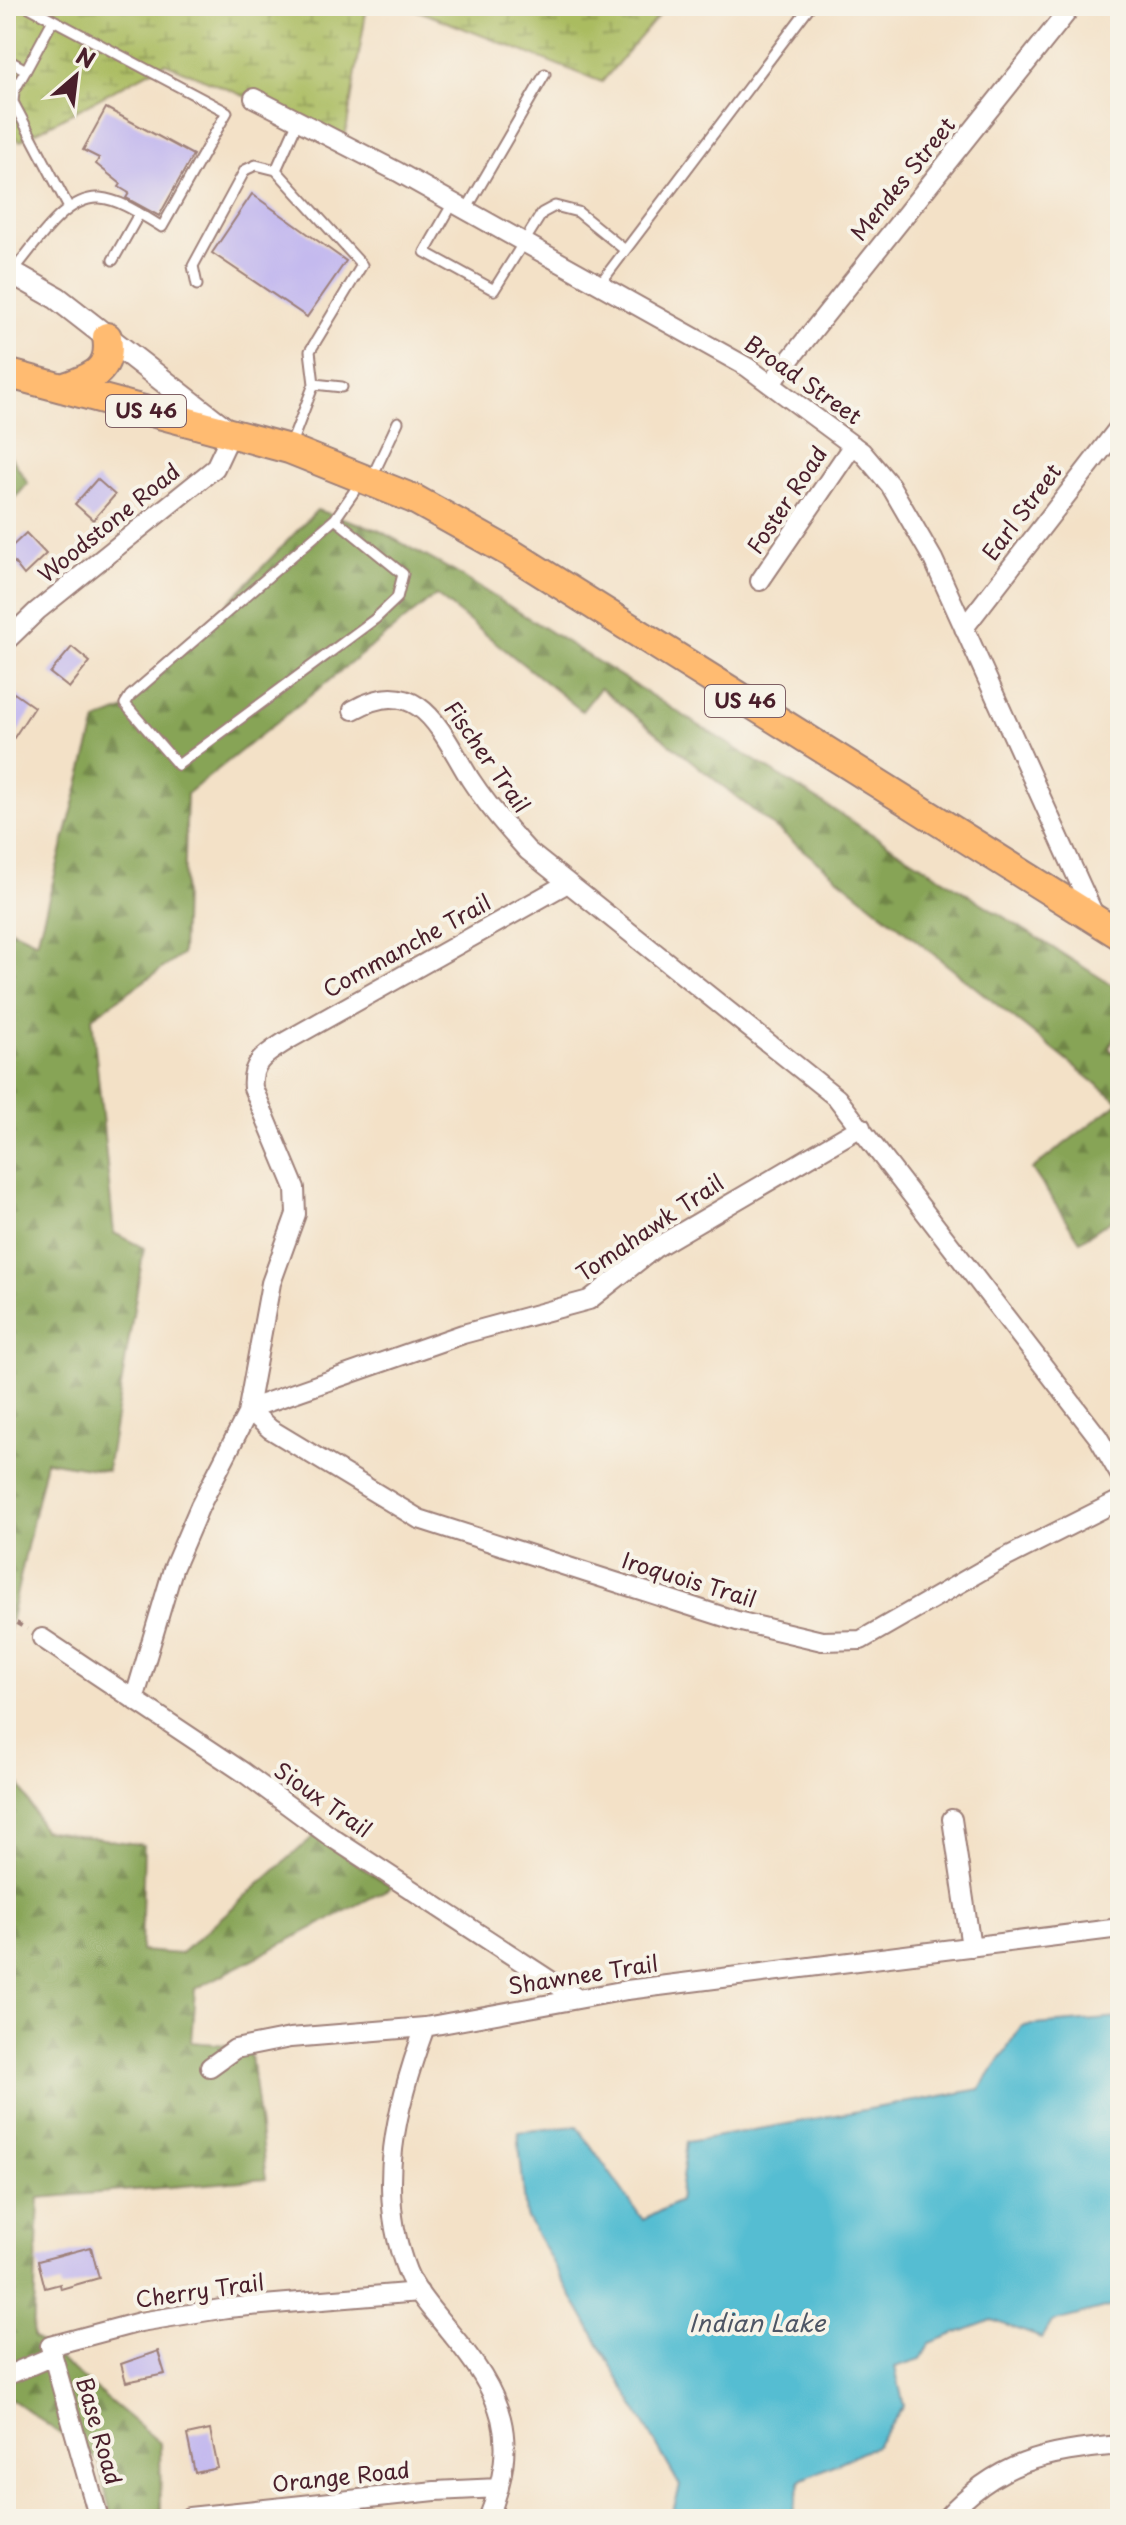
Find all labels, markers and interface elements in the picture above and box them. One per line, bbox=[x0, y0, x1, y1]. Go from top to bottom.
north arrow bbox=[36, 36, 116, 116]
text: N bbox=[71, 38, 102, 76]
street label: Mendes Street bbox=[841, 109, 962, 247]
street label: Broad Street bbox=[738, 326, 869, 432]
road number: US 46 bbox=[106, 395, 186, 427]
street label: Foster Road bbox=[737, 439, 834, 560]
street label: Woodstone Road bbox=[30, 454, 186, 589]
street label: Earl Street bbox=[973, 456, 1068, 567]
road number: US 46 bbox=[705, 685, 785, 717]
street label: Fischer Trail bbox=[437, 693, 539, 819]
street label: Commanche Trail bbox=[316, 885, 496, 1005]
street label: Tomahawk Trail bbox=[569, 1165, 730, 1289]
street label: Iroquois Trail bbox=[618, 1542, 761, 1615]
street label: Sioux Trail bbox=[268, 1753, 379, 1845]
street label: Shawnee Trail bbox=[505, 1945, 660, 2002]
street label: Cherry Trail bbox=[133, 2264, 266, 2315]
water label: Indian Lake bbox=[689, 2304, 826, 2340]
street label: Base Road bbox=[69, 2373, 132, 2488]
street label: Orange Road bbox=[270, 2452, 411, 2499]

